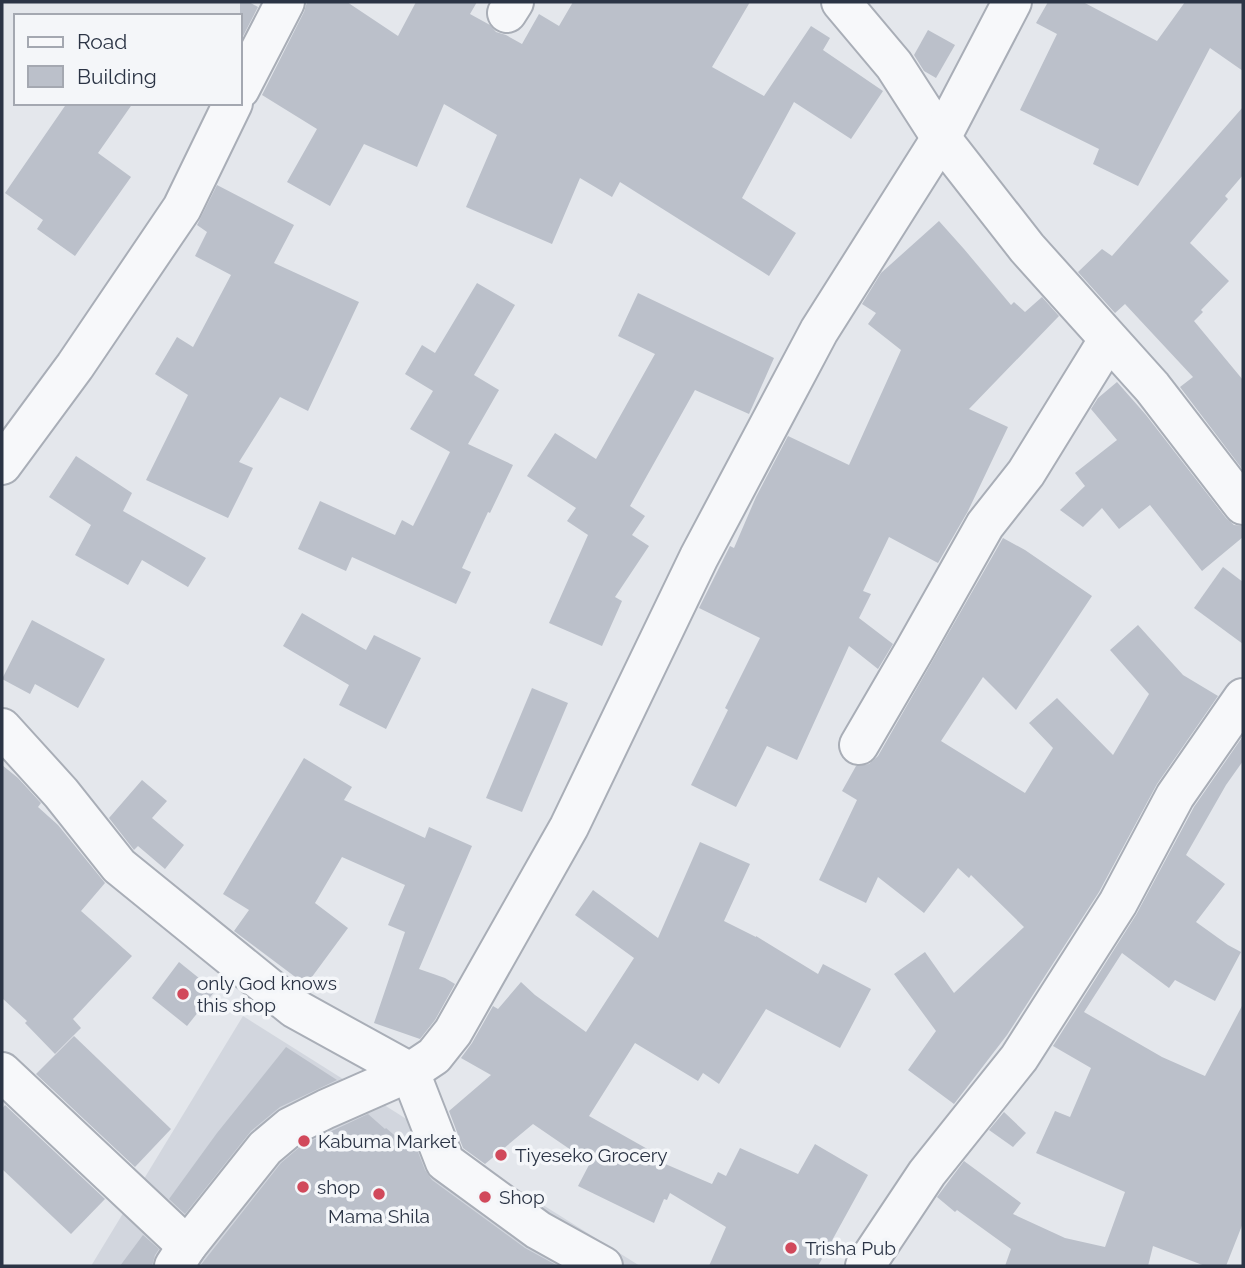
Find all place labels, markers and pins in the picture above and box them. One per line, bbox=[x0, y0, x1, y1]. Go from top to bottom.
place label: only God knows this shop bbox=[197, 972, 337, 1016]
marker: only God knows this shop bbox=[175, 986, 191, 1002]
place label: Kabuma Market bbox=[318, 1130, 457, 1152]
marker: Kabuma Market bbox=[296, 1133, 312, 1149]
place label: Tiyeseko Grocery bbox=[515, 1144, 668, 1166]
marker: Tiyeseko Grocery bbox=[493, 1147, 509, 1163]
place label: shop bbox=[317, 1176, 360, 1198]
marker: shop bbox=[295, 1179, 311, 1195]
marker: Mama Shila bbox=[371, 1186, 387, 1202]
place label: Shop bbox=[499, 1186, 545, 1208]
marker: Shop bbox=[477, 1189, 493, 1205]
place label: Mama Shila bbox=[328, 1205, 430, 1227]
place label: Trisha Pub bbox=[805, 1237, 896, 1259]
marker: Trisha Pub bbox=[783, 1240, 799, 1256]

